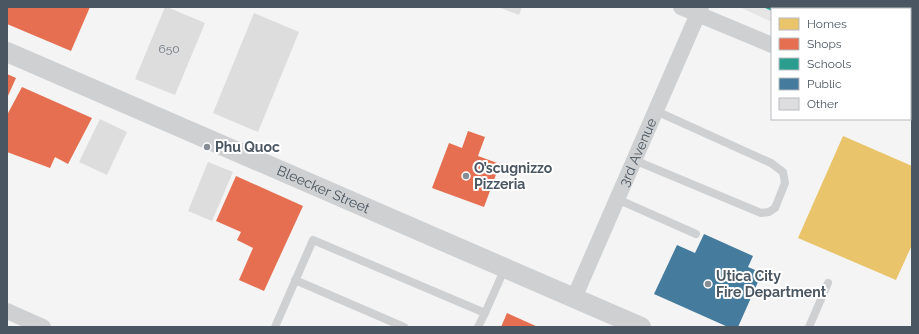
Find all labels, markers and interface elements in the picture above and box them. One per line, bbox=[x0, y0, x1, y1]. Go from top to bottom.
legend bbox=[771, 8, 911, 120]
text: Homes bbox=[807, 17, 847, 31]
text: Shops bbox=[807, 37, 842, 51]
house number: 650 bbox=[158, 42, 180, 56]
text: Schools bbox=[807, 57, 851, 71]
text: Public bbox=[807, 77, 842, 91]
text: Other bbox=[807, 97, 839, 111]
street label: 3rd Avenue bbox=[616, 116, 660, 189]
place label: Phu Quoc bbox=[215, 139, 280, 155]
marker: Phu Quoc bbox=[202, 142, 212, 152]
place label: O’scugnizzo Pizzeria bbox=[474, 160, 553, 192]
street label: Bleecker Street bbox=[275, 162, 373, 217]
marker: O’scugnizzo Pizzeria bbox=[461, 171, 471, 181]
place label: Utica City Fire Department bbox=[716, 268, 827, 300]
marker: Utica City Fire Department bbox=[703, 279, 713, 289]

